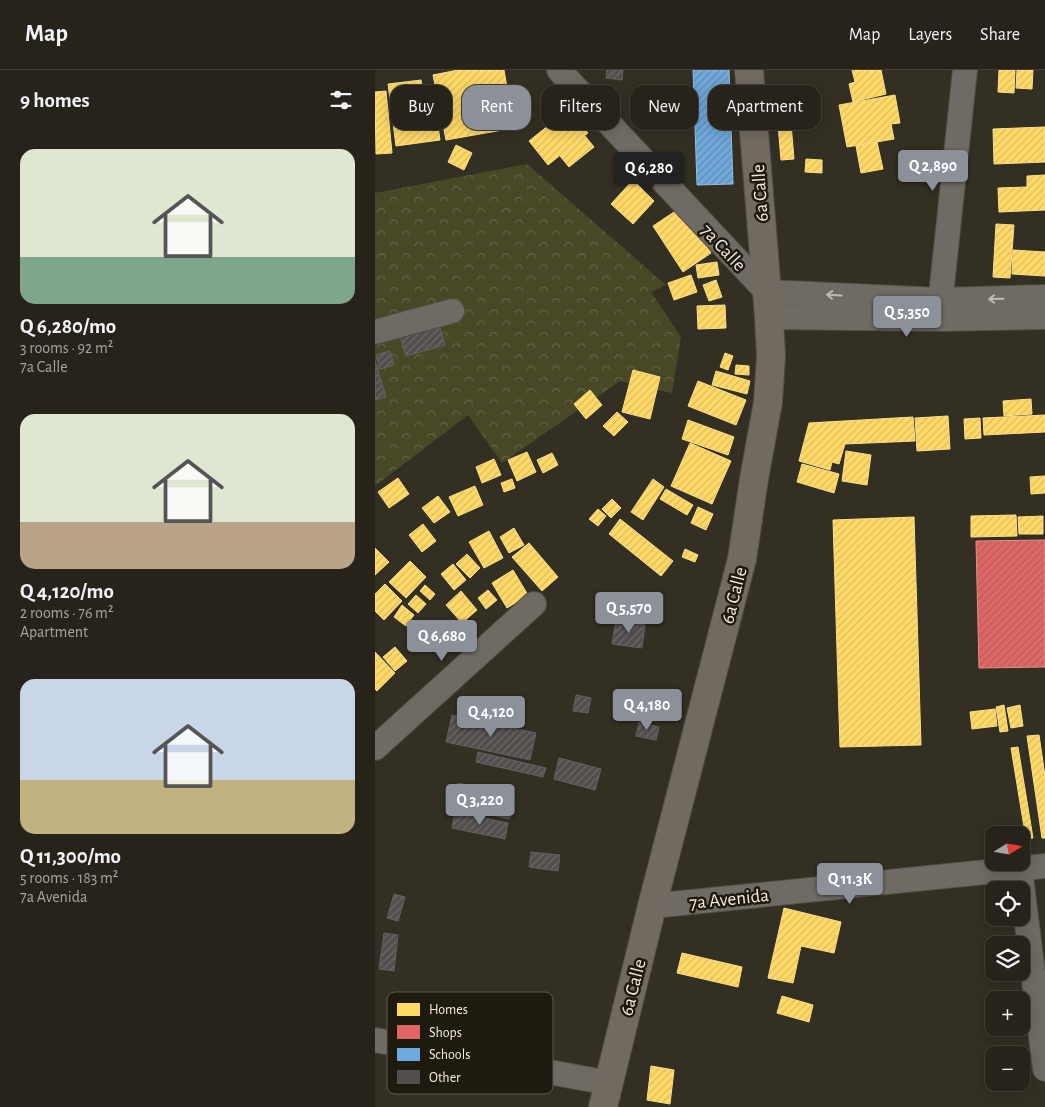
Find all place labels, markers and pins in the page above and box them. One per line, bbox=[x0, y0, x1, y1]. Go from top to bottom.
pin: Q 2,890 bbox=[887, 150, 979, 192]
pin: Q 6,280 bbox=[603, 152, 695, 194]
pin: Q 5,350 bbox=[861, 296, 953, 338]
pin: Q 5,570 bbox=[583, 592, 675, 634]
pin: Q 6,680 bbox=[396, 620, 488, 662]
pin: Q 4,180 bbox=[601, 688, 693, 731]
pin: Q 4,120 bbox=[445, 696, 537, 738]
pin: Q 3,220 bbox=[434, 784, 526, 826]
pin: Q 11.3K bbox=[804, 862, 896, 905]

